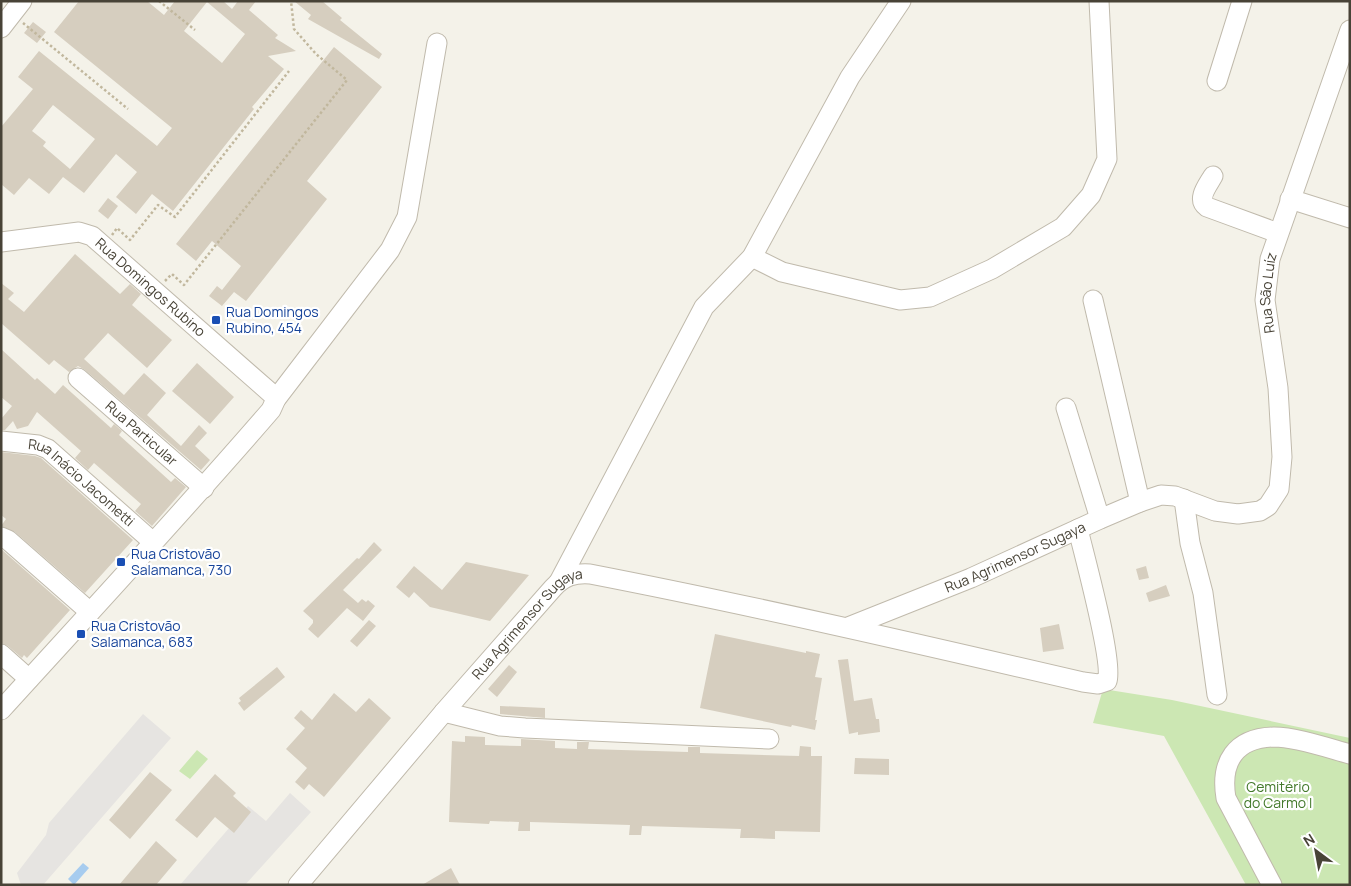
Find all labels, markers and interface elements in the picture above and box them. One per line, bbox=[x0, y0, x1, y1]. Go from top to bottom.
street label: Rua Domingos Rubino bbox=[92, 233, 210, 341]
street label: Rua São Luíz bbox=[1255, 250, 1281, 335]
place label: Rua Domingos Rubino, 454 bbox=[226, 302, 319, 337]
marker: Rua Domingos Rubino, 454 bbox=[210, 314, 222, 326]
street label: Rua Particular bbox=[102, 396, 182, 470]
street label: Rua Inácio Jacometti bbox=[27, 434, 139, 530]
street label: Rua Agrimensor Sugaya bbox=[942, 517, 1088, 597]
place label: Rua Cristovão Salamanca, 730 bbox=[131, 544, 232, 579]
marker: Rua Cristovão Salamanca, 730 bbox=[115, 556, 127, 568]
street label: Rua Agrimensor Sugaya bbox=[467, 564, 583, 683]
place label: Rua Cristovão Salamanca, 683 bbox=[91, 616, 193, 651]
marker: Rua Cristovão Salamanca, 683 bbox=[75, 628, 87, 640]
park label: Cemitério do Carmo I bbox=[1244, 777, 1312, 812]
north arrow bbox=[1291, 826, 1341, 876]
text: N bbox=[1300, 829, 1318, 850]

